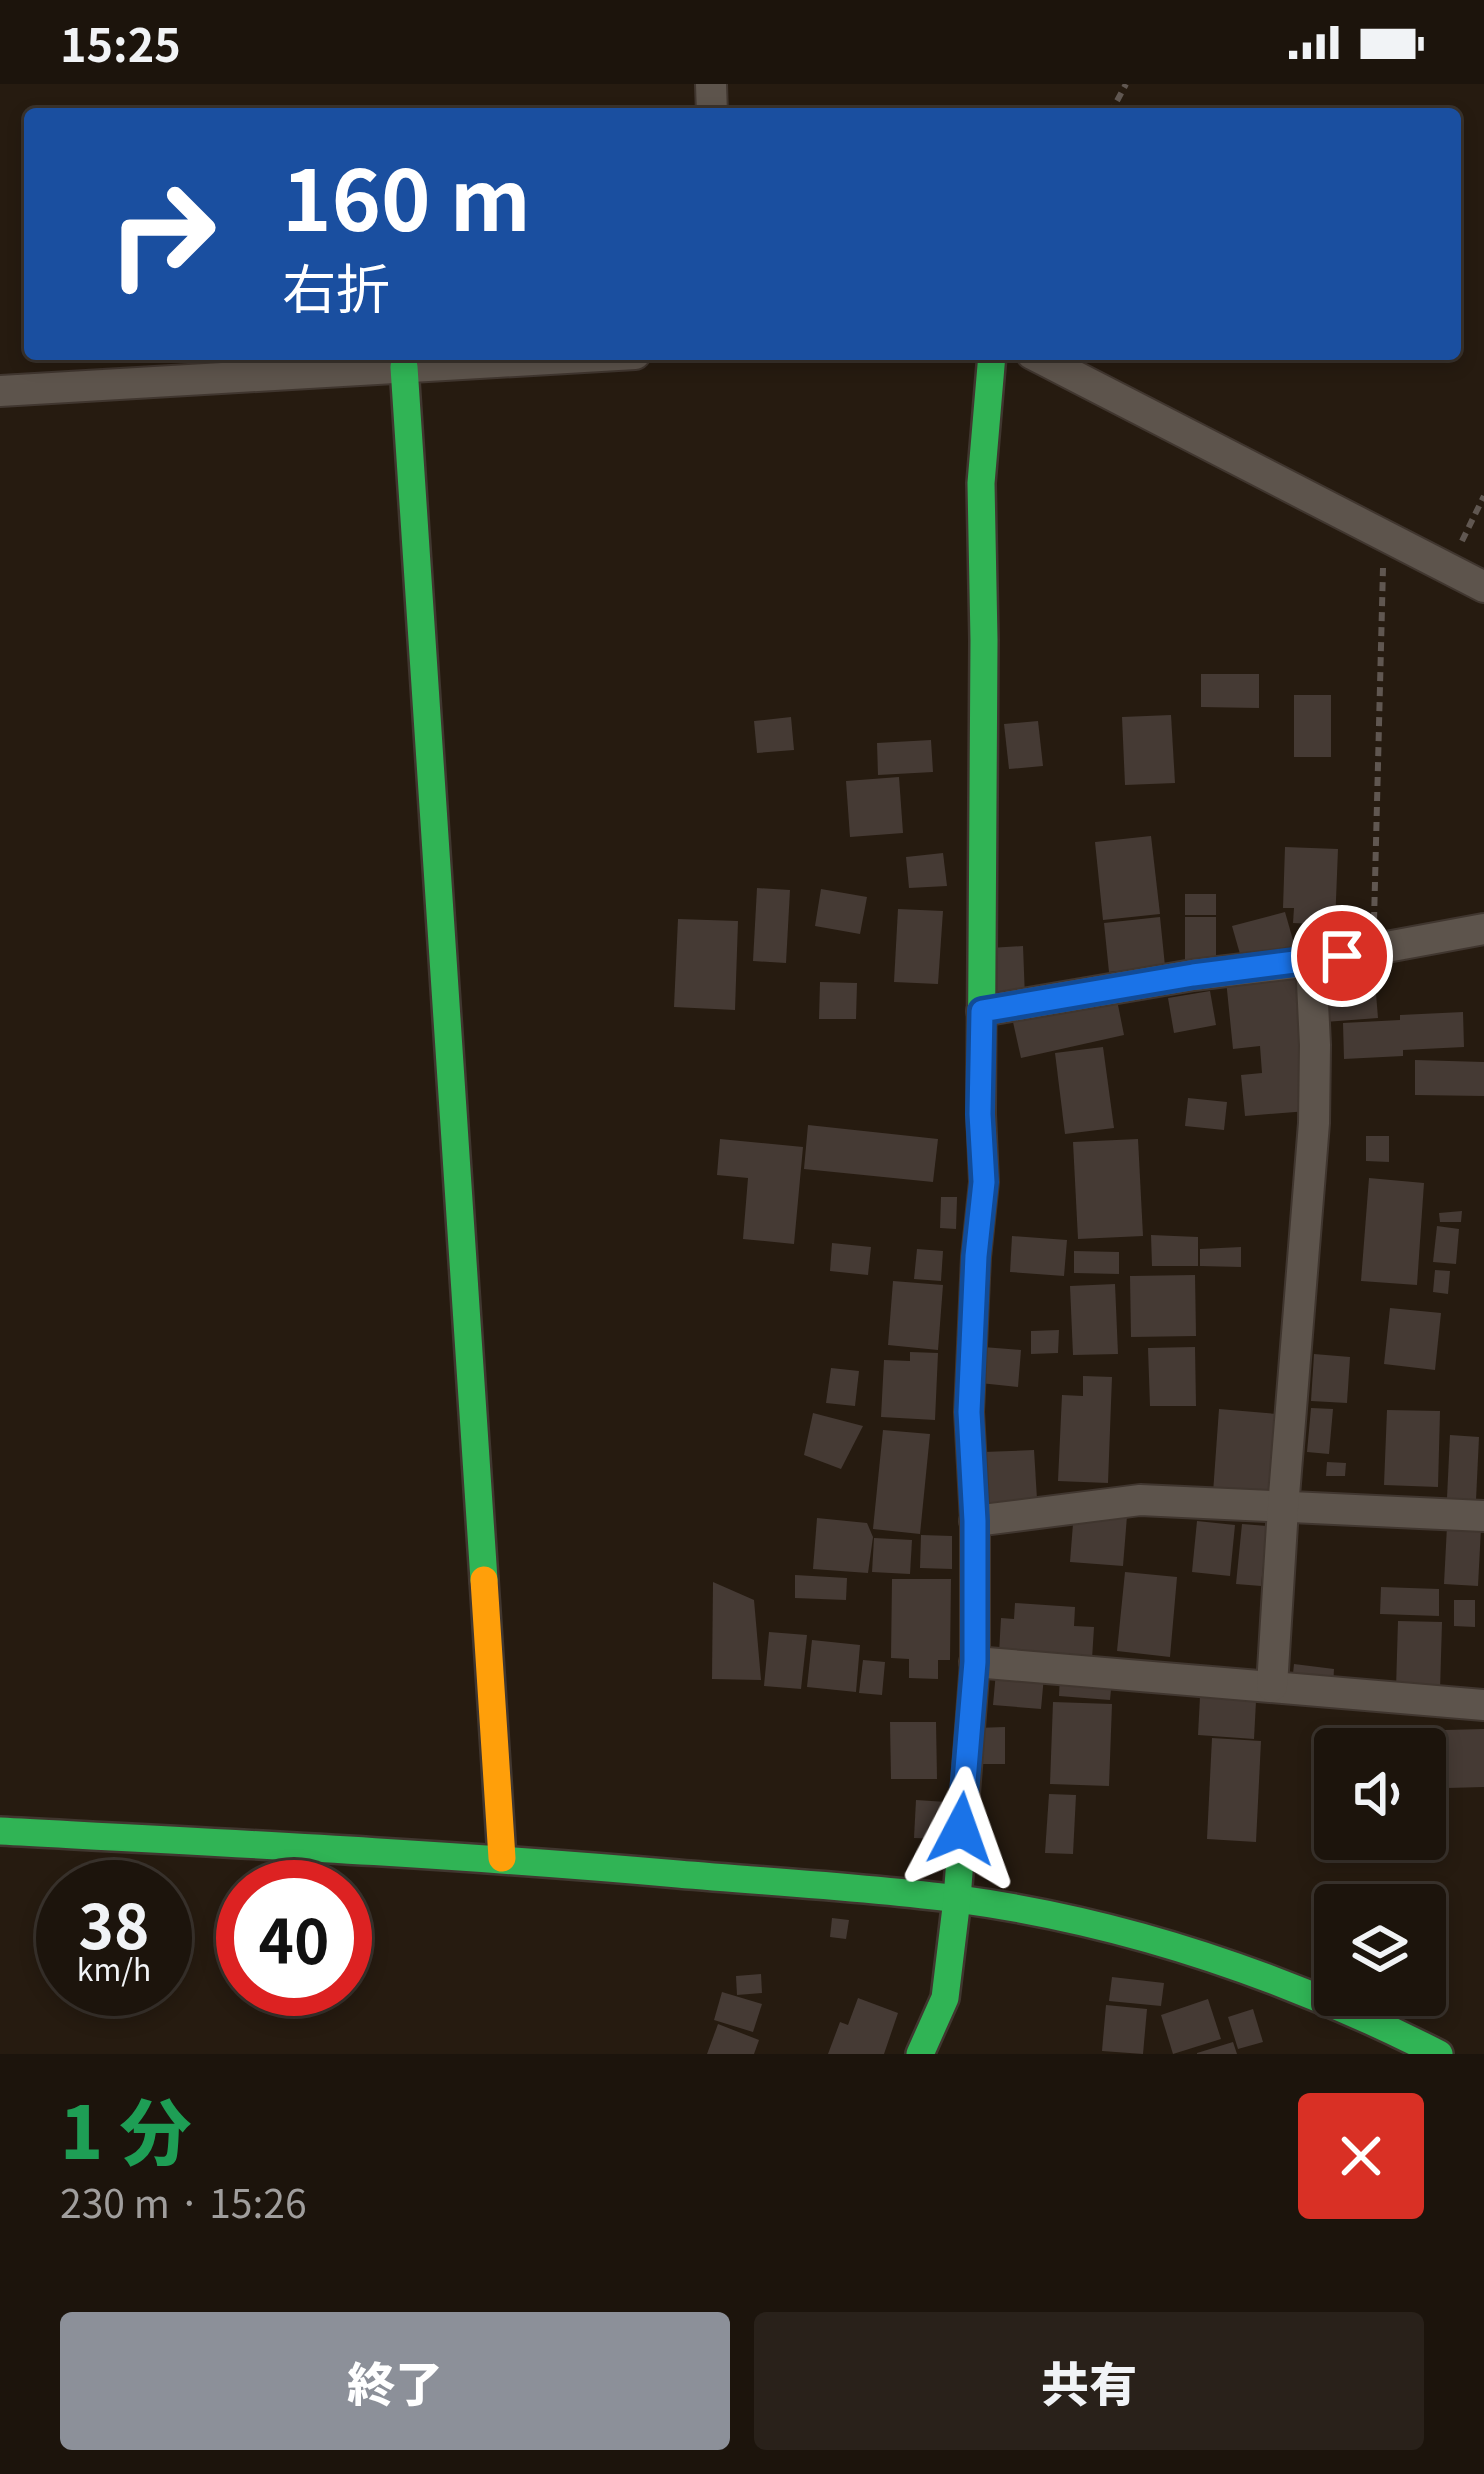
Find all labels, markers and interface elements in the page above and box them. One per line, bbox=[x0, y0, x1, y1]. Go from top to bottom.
text: 15:25 bbox=[60, 10, 181, 75]
text: 160 m bbox=[282, 134, 531, 255]
icon: right bbox=[84, 156, 240, 312]
text: 右折 bbox=[282, 246, 390, 325]
pin bbox=[1291, 905, 1393, 1007]
icon: arrive bbox=[1309, 923, 1375, 989]
map controls bbox=[1314, 1728, 1446, 2016]
button: sound bbox=[1314, 1728, 1446, 1860]
position arrow bbox=[898, 1766, 1024, 1892]
speed limit sign: 40 bbox=[216, 1860, 372, 2016]
text: 38 bbox=[79, 1879, 149, 1966]
button: layers bbox=[1314, 1884, 1446, 2016]
text: km/h bbox=[77, 1946, 151, 1990]
text: 1 分 bbox=[60, 2075, 192, 2180]
button: close bbox=[1298, 2093, 1424, 2219]
text: 230 m · 15:26 bbox=[60, 2173, 307, 2229]
button: 終了 bbox=[60, 2312, 730, 2450]
button: 共有 bbox=[754, 2312, 1424, 2450]

